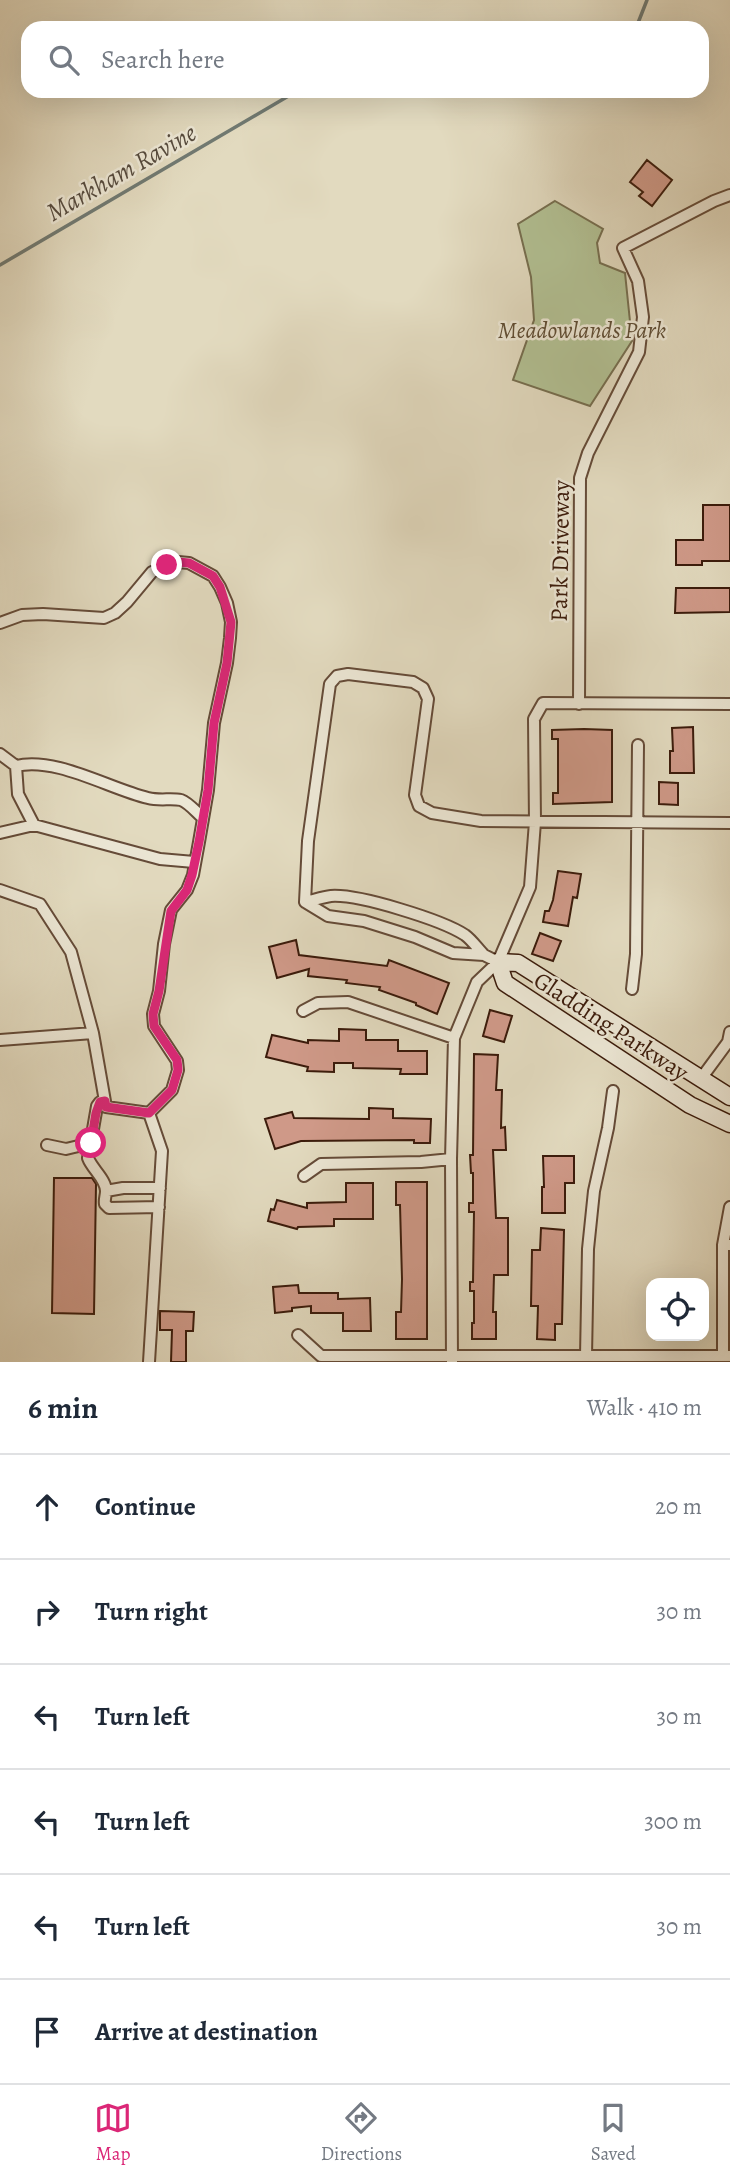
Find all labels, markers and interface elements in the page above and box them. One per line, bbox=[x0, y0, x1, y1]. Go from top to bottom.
search box bbox=[21, 21, 709, 98]
icon: search bbox=[45, 41, 83, 79]
text: Search here bbox=[101, 42, 225, 77]
water label: Markham Ravine bbox=[40, 115, 203, 230]
park label: Meadowlands Park bbox=[498, 314, 667, 346]
street label: Park Driveway bbox=[543, 480, 577, 622]
route end bbox=[151, 549, 182, 580]
street label: Gladding Parkway bbox=[528, 964, 695, 1088]
route start bbox=[75, 1127, 106, 1158]
map controls bbox=[646, 1278, 709, 1341]
button: locate bbox=[646, 1278, 709, 1341]
text: 6 min bbox=[28, 1388, 98, 1428]
text: Walk · 410 m bbox=[587, 1392, 702, 1423]
icon: ahead bbox=[28, 1488, 66, 1526]
text: Continue bbox=[95, 1489, 196, 1524]
text: 20 m bbox=[655, 1491, 702, 1522]
icon: right bbox=[28, 1593, 66, 1631]
text: Turn right bbox=[95, 1594, 208, 1629]
text: 30 m bbox=[656, 1596, 702, 1627]
icon: left bbox=[28, 1698, 66, 1736]
text: Turn left bbox=[95, 1699, 190, 1734]
text: 30 m bbox=[656, 1701, 702, 1732]
icon: left bbox=[28, 1803, 66, 1841]
text: Turn left bbox=[95, 1804, 190, 1839]
text: 300 m bbox=[644, 1806, 702, 1837]
icon: left bbox=[28, 1908, 66, 1946]
text: Turn left bbox=[95, 1909, 190, 1944]
text: 30 m bbox=[656, 1911, 702, 1942]
icon: arrive bbox=[28, 2013, 66, 2051]
text: Arrive at destination bbox=[95, 2014, 318, 2049]
tab: Map bbox=[94, 2099, 132, 2167]
tab: Directions bbox=[321, 2099, 402, 2167]
tab: Saved bbox=[591, 2099, 636, 2167]

